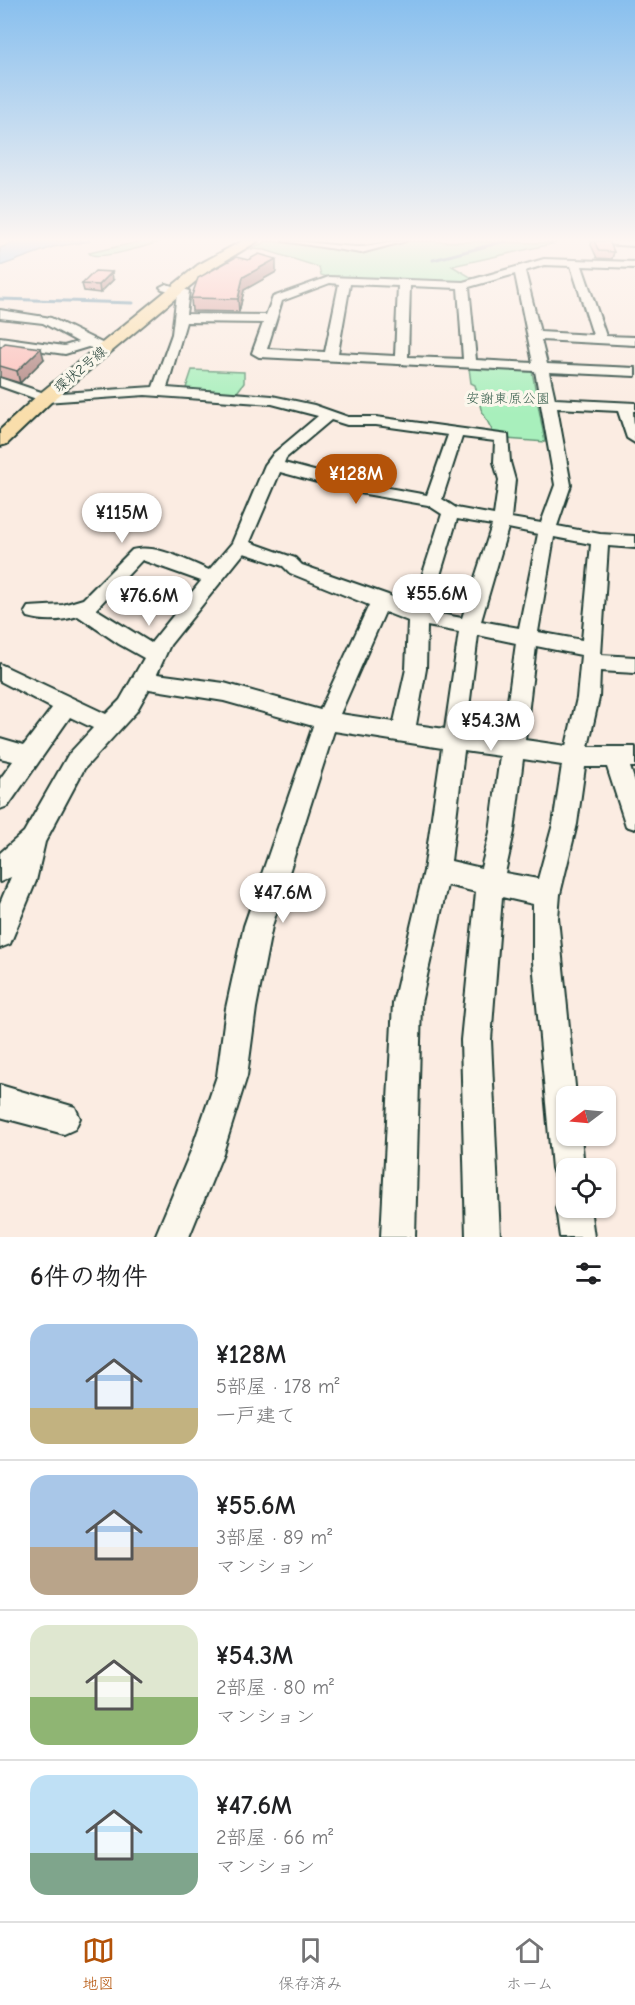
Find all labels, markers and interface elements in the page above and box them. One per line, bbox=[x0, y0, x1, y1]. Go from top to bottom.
street label: 環状2号線 bbox=[51, 343, 110, 396]
park label: 安謝東原公園 bbox=[466, 390, 550, 407]
pin: ¥128M bbox=[314, 454, 398, 505]
text: ¥128M bbox=[329, 462, 383, 485]
pin: ¥115M bbox=[80, 493, 164, 544]
text: ¥115M bbox=[96, 501, 148, 524]
pin: ¥55.6M bbox=[388, 574, 486, 625]
pin: ¥76.6M bbox=[100, 576, 198, 627]
text: ¥55.6M bbox=[406, 582, 468, 605]
text: ¥76.6M bbox=[120, 584, 178, 607]
pin: ¥54.3M bbox=[442, 701, 540, 752]
text: ¥54.3M bbox=[461, 709, 521, 732]
pin: ¥47.6M bbox=[234, 873, 332, 924]
text: ¥47.6M bbox=[254, 881, 312, 904]
north arrow bbox=[556, 1086, 616, 1146]
map controls bbox=[556, 1086, 616, 1218]
button: locate bbox=[556, 1158, 616, 1218]
icon: filters bbox=[572, 1257, 605, 1290]
text: 6件の物件 bbox=[30, 1262, 148, 1292]
text: ¥128M bbox=[216, 1340, 286, 1370]
icon: home bbox=[78, 1348, 150, 1420]
text: 5部屋 · 178 m² bbox=[216, 1375, 340, 1398]
text: 一戸建て bbox=[216, 1404, 296, 1427]
text: ¥55.6M bbox=[216, 1491, 296, 1521]
icon: home bbox=[78, 1499, 150, 1571]
text: 3部屋 · 89 m² bbox=[216, 1526, 332, 1549]
text: マンション bbox=[216, 1555, 315, 1578]
text: ¥54.3M bbox=[216, 1641, 293, 1671]
icon: home bbox=[78, 1649, 150, 1721]
text: 2部屋 · 80 m² bbox=[216, 1676, 334, 1699]
text: マンション bbox=[216, 1705, 315, 1728]
text: ¥47.6M bbox=[216, 1791, 292, 1821]
icon: home bbox=[78, 1799, 150, 1871]
text: 2部屋 · 66 m² bbox=[216, 1826, 333, 1849]
text: マンション bbox=[216, 1855, 315, 1878]
tab: 地図 bbox=[82, 1934, 115, 1994]
tab: 保存済み bbox=[278, 1934, 342, 1994]
tab: ホーム bbox=[506, 1934, 553, 1994]

